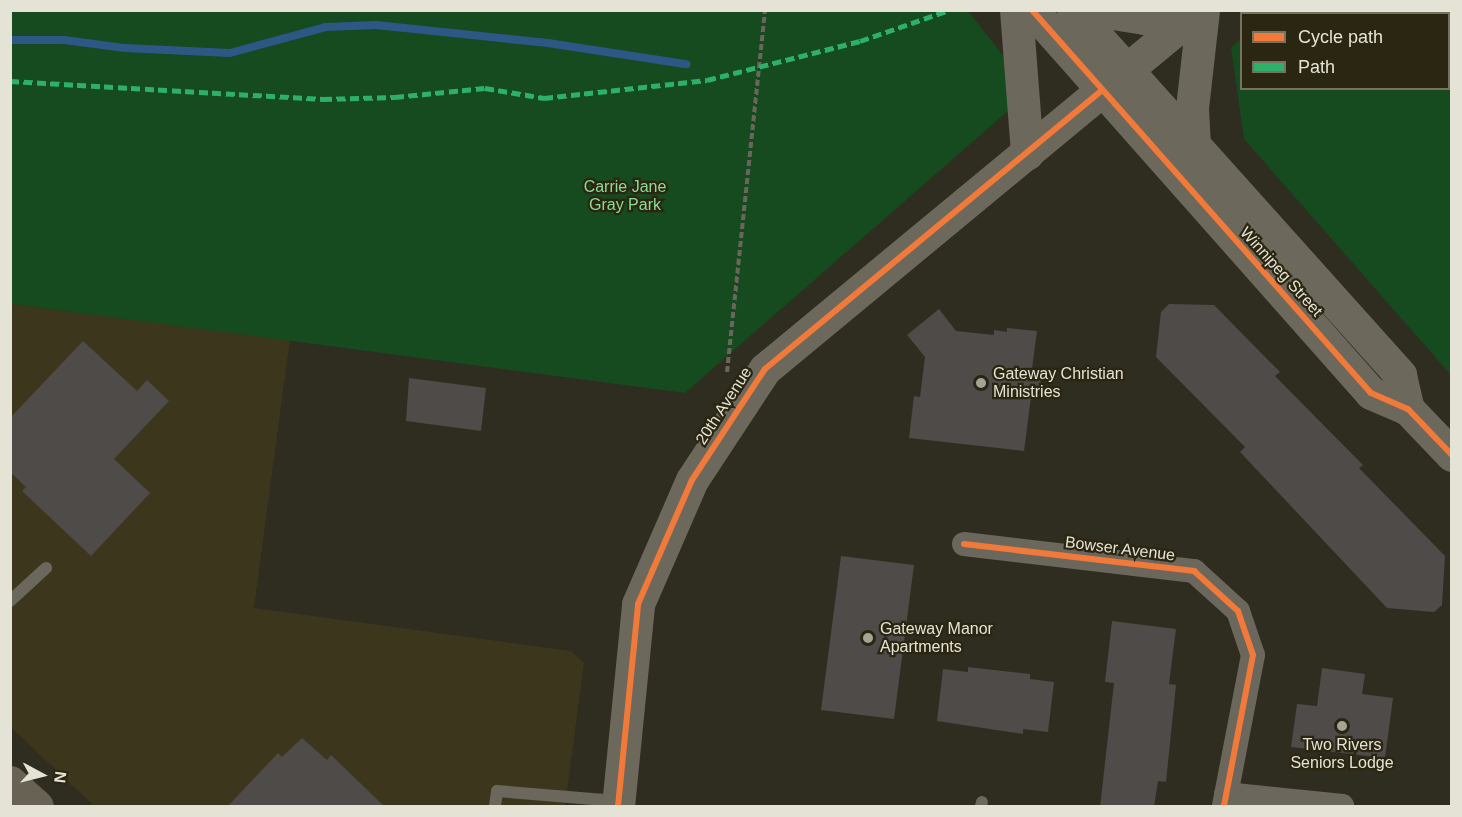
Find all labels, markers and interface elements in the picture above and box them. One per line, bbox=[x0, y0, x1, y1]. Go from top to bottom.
legend bbox=[1240, 12, 1450, 90]
text: Cycle path bbox=[1298, 27, 1383, 47]
text: Path bbox=[1298, 57, 1335, 77]
park label: Carrie Jane Gray Park bbox=[584, 177, 666, 215]
street label: Winnipeg Street bbox=[1236, 223, 1326, 321]
street label: 20th Avenue bbox=[692, 363, 756, 449]
place label: Gateway Christian Ministries bbox=[993, 364, 1124, 402]
marker: Gateway Christian Ministries bbox=[974, 376, 988, 390]
street label: Bowser Avenue bbox=[1063, 533, 1177, 565]
place label: Gateway Manor Apartments bbox=[880, 619, 993, 657]
marker: Gateway Manor Apartments bbox=[861, 631, 875, 645]
marker: Two Rivers Seniors Lodge bbox=[1335, 719, 1349, 733]
place label: Two Rivers Seniors Lodge bbox=[1290, 735, 1394, 773]
north arrow bbox=[12, 745, 72, 805]
text: N bbox=[51, 770, 70, 784]

